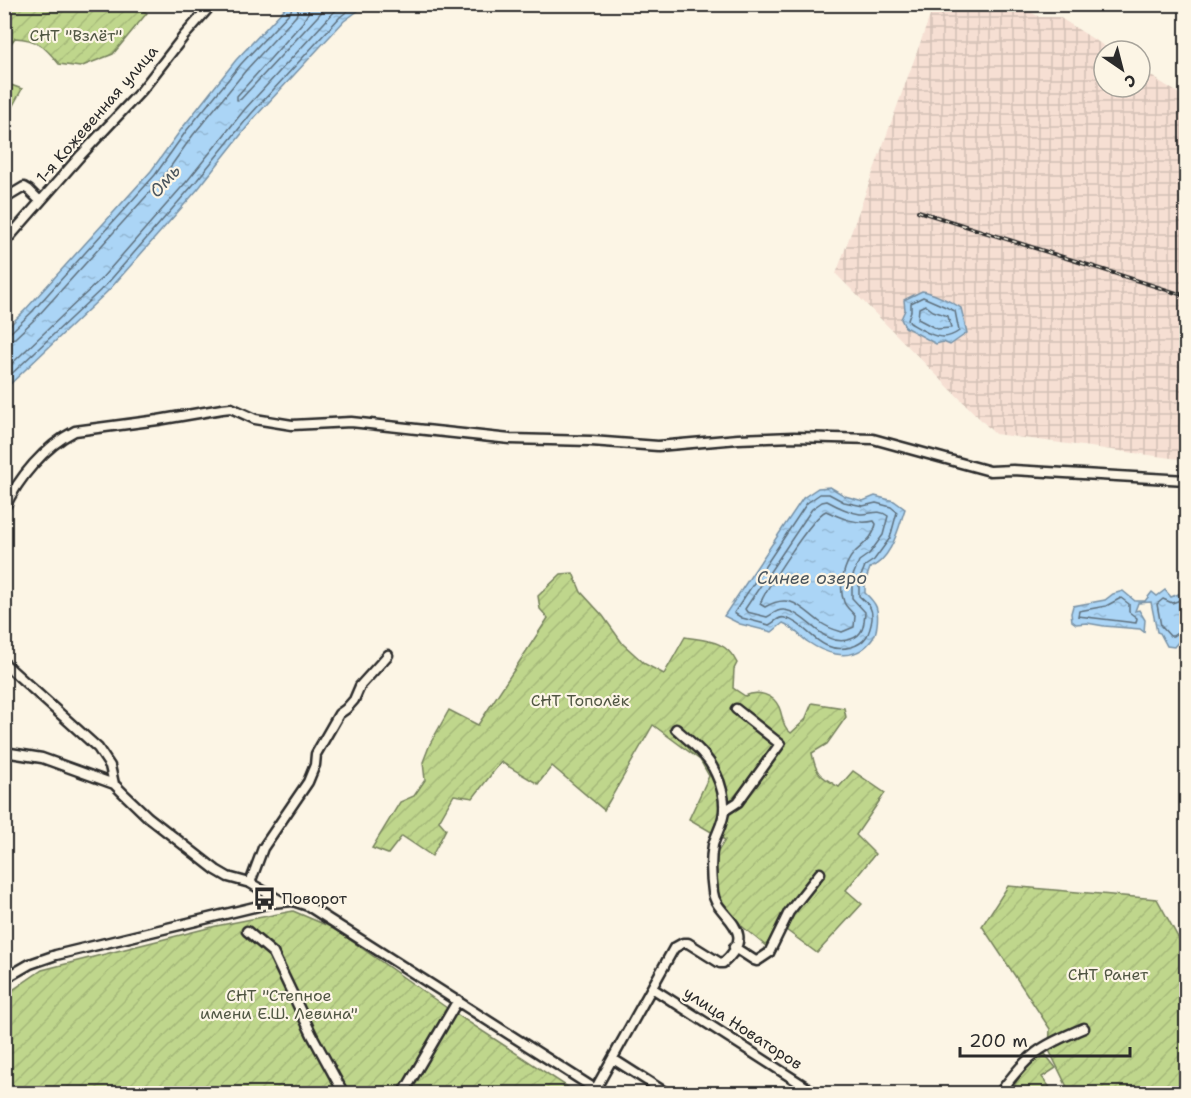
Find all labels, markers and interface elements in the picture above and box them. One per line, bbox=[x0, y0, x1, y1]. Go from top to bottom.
park label: СНТ "Взлёт" bbox=[30, 25, 122, 46]
north arrow bbox=[1092, 39, 1152, 99]
street label: 1-я Кожевенная улица bbox=[31, 41, 163, 187]
text: С bbox=[1120, 69, 1140, 92]
water label: Омь bbox=[144, 159, 186, 203]
water label: Синее озеро bbox=[757, 566, 867, 590]
park label: СНТ Тополёк bbox=[531, 690, 630, 711]
bus stop icon: Поворот bbox=[251, 885, 277, 911]
place label: Поворот bbox=[282, 888, 348, 909]
park label: СНТ Ранет bbox=[1068, 964, 1149, 985]
street label: улица Новаторов bbox=[680, 982, 806, 1074]
park label: СНТ "Степное имени Е.Ш. Левина" bbox=[200, 985, 358, 1024]
scale bar bbox=[960, 1020, 1130, 1058]
text: 200 m bbox=[969, 1029, 1028, 1053]

